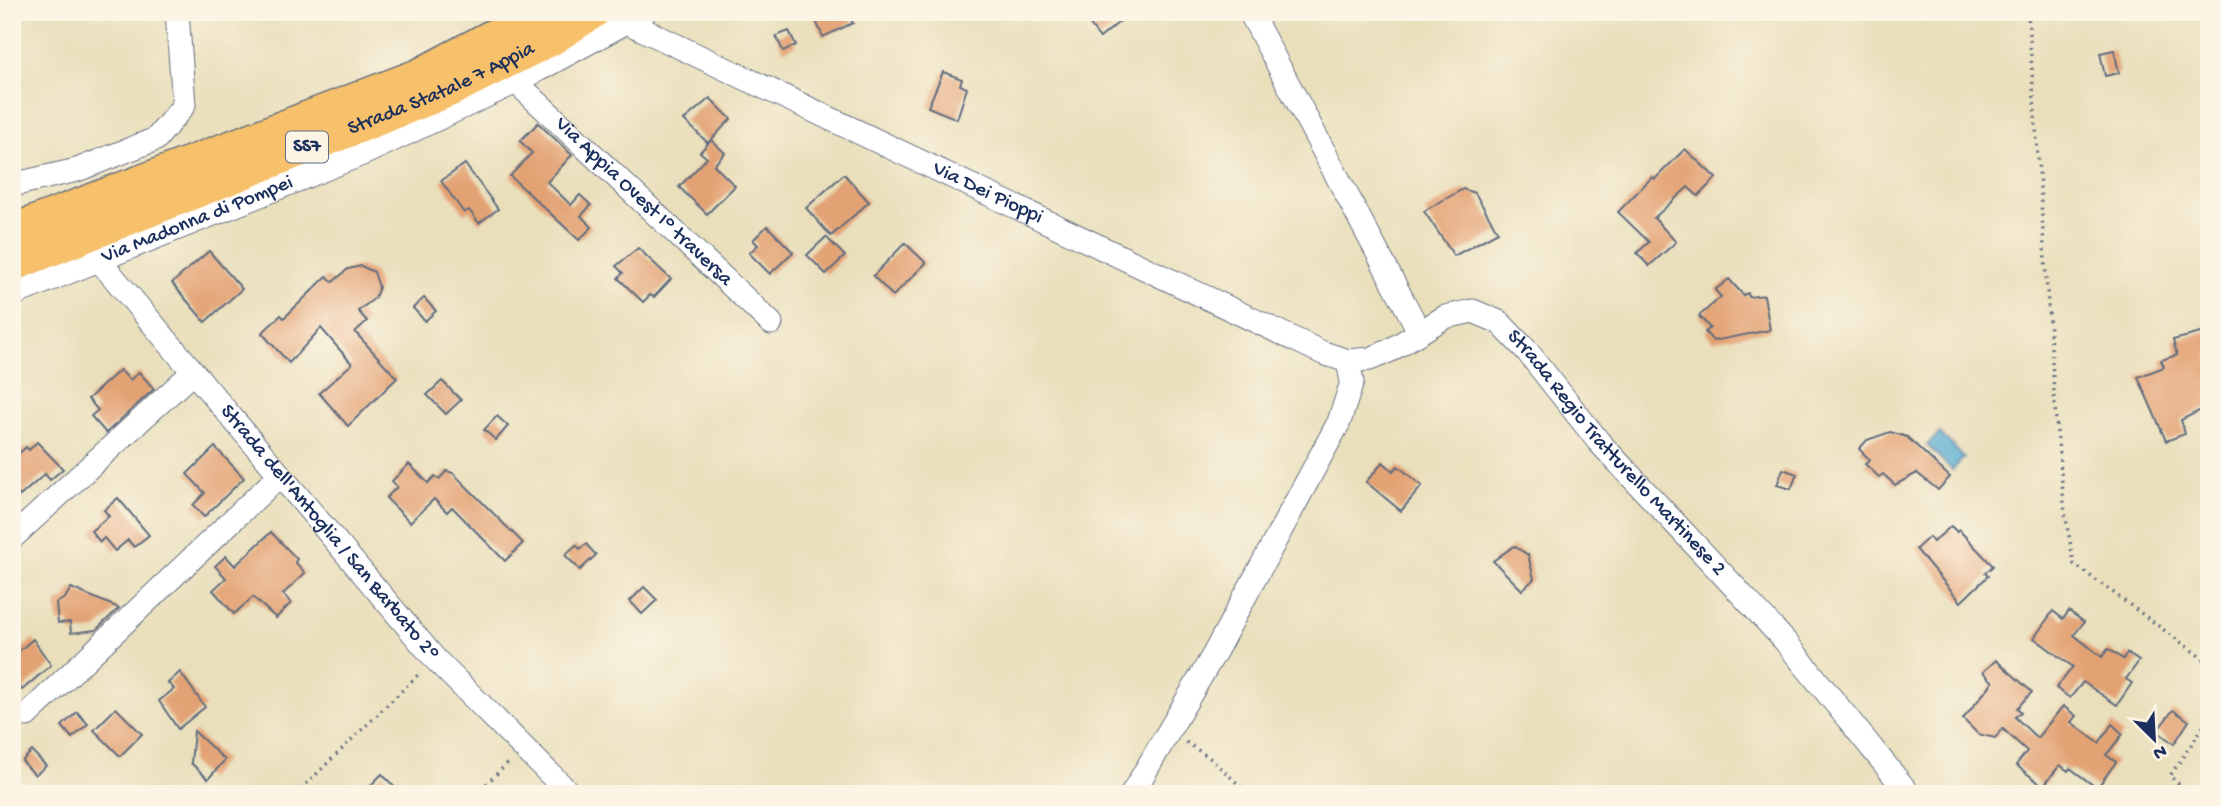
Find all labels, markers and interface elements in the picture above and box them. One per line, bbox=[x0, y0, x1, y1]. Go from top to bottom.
street label: Strada Statale 7 Appia bbox=[344, 36, 540, 142]
street label: Via Appia Ovest I° traversa bbox=[548, 112, 738, 293]
road number: SS7 bbox=[286, 132, 328, 162]
street label: Via Dei Pioppi bbox=[927, 156, 1047, 230]
street label: Via Madonna di Pompei bbox=[97, 171, 297, 270]
street label: Strada Regio Tratturello Martinese 2 bbox=[1501, 325, 1731, 581]
street label: Strada dell'Antoglia / San Barbato 2° bbox=[214, 400, 444, 666]
north arrow bbox=[2120, 704, 2190, 774]
text: N bbox=[2149, 738, 2170, 764]

